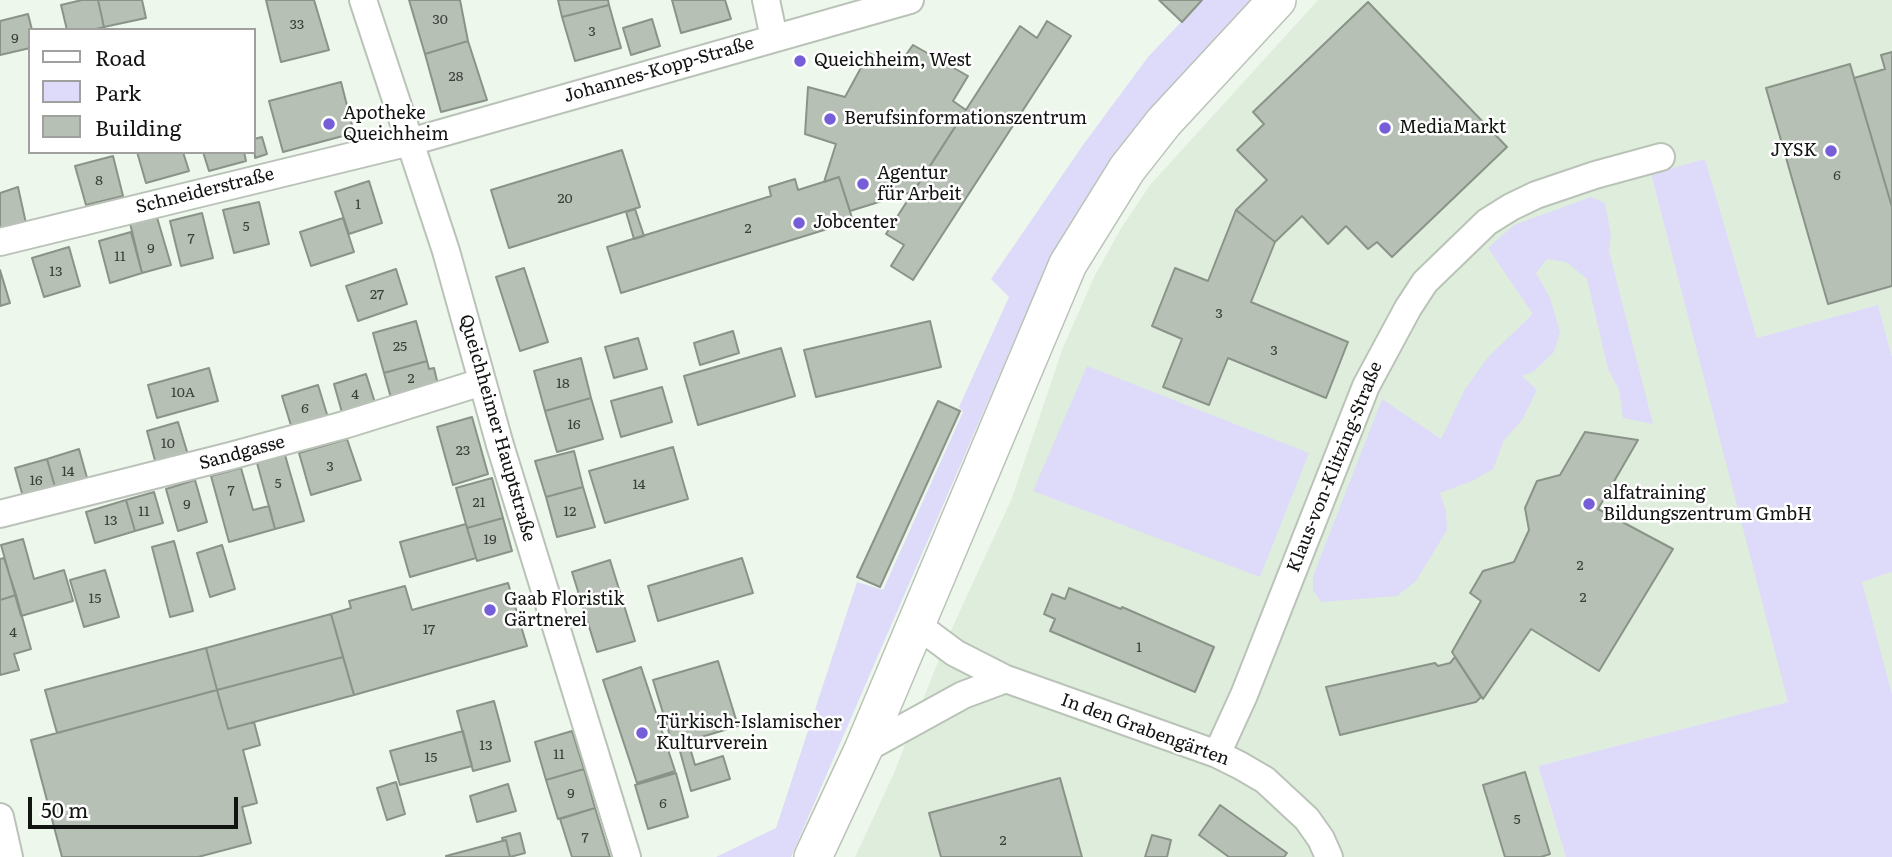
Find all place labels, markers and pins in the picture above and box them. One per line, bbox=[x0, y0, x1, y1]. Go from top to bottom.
place label: Queichheim, West bbox=[814, 50, 972, 72]
marker: Queichheim, West bbox=[792, 53, 808, 69]
place label: Apotheke Queichheim bbox=[343, 103, 449, 146]
place label: Berufsinformationszentrum bbox=[844, 108, 1087, 130]
marker: Berufsinformationszentrum bbox=[822, 111, 838, 127]
marker: Apotheke Queichheim bbox=[321, 116, 337, 132]
place label: MediaMarkt bbox=[1399, 117, 1506, 139]
marker: MediaMarkt bbox=[1377, 120, 1393, 136]
place label: JYSK bbox=[1770, 140, 1817, 162]
marker: JYSK bbox=[1823, 143, 1839, 159]
place label: Agentur für Arbeit bbox=[877, 163, 962, 206]
marker: Agentur für Arbeit bbox=[855, 176, 871, 192]
place label: Jobcenter bbox=[813, 212, 898, 234]
marker: Jobcenter bbox=[791, 215, 807, 231]
place label: alfatraining Bildungszentrum GmbH bbox=[1603, 483, 1812, 526]
marker: alfatraining Bildungszentrum GmbH bbox=[1581, 496, 1597, 512]
place label: Gaab Floristik Gärtnerei bbox=[504, 589, 625, 632]
marker: Gaab Floristik Gärtnerei bbox=[482, 602, 498, 618]
place label: Türkisch-Islamischer Kulturverein bbox=[656, 712, 842, 754]
marker: Türkisch-Islamischer Kulturverein bbox=[634, 725, 650, 741]

